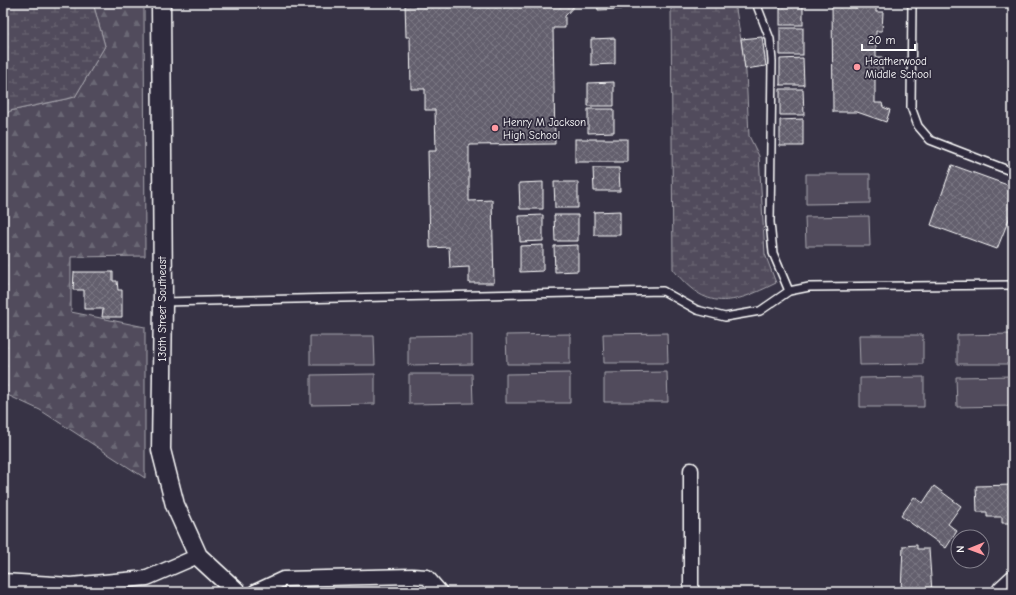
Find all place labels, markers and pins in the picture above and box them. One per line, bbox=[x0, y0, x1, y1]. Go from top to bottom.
place label: Heatherwood Middle School bbox=[865, 55, 931, 81]
marker: Heatherwood Middle School bbox=[852, 62, 862, 72]
place label: Henry M Jackson High School bbox=[503, 116, 586, 142]
marker: Henry M Jackson High School bbox=[490, 123, 500, 133]

